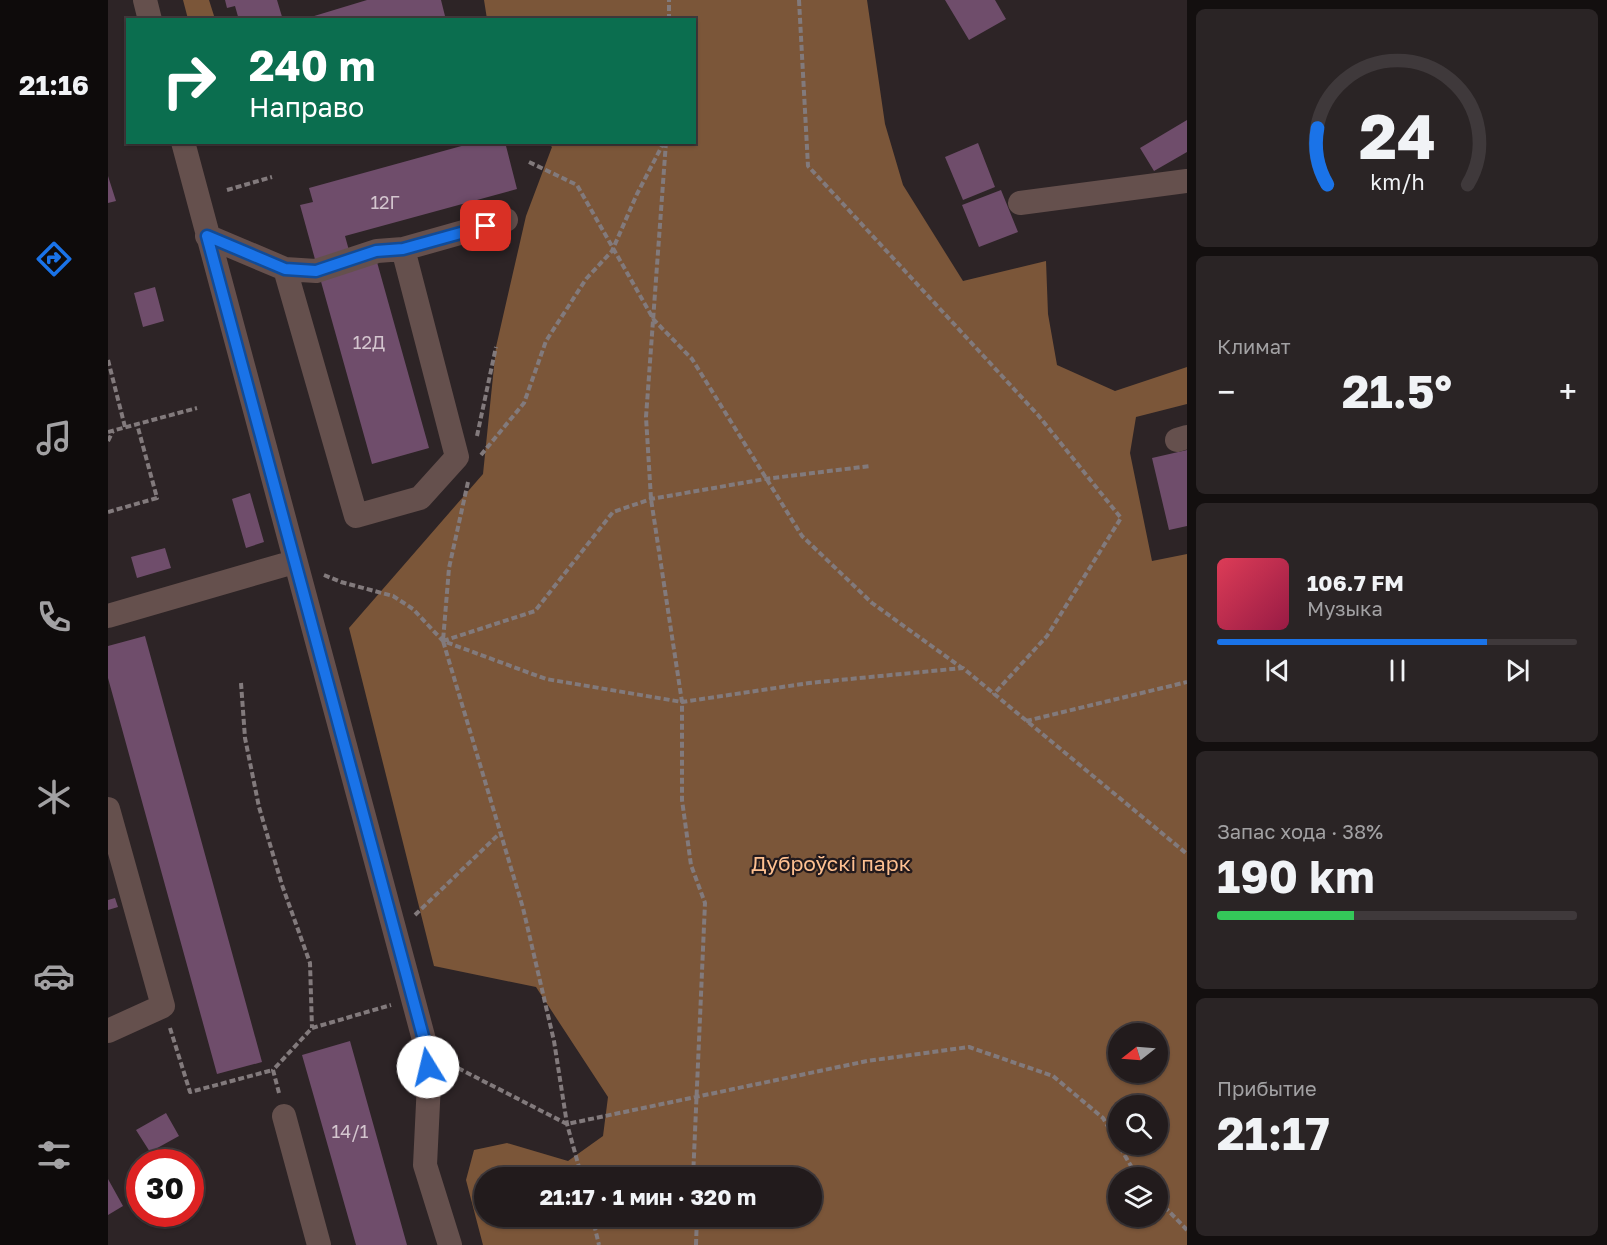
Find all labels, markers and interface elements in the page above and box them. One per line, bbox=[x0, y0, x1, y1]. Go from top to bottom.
text: 240 m bbox=[249, 40, 375, 90]
icon: right bbox=[150, 42, 228, 120]
text: 21:16 bbox=[19, 69, 89, 101]
text: Направо bbox=[249, 91, 364, 123]
text: 24 bbox=[1358, 98, 1436, 173]
text: km/h bbox=[1370, 169, 1424, 195]
house number: 12Г bbox=[370, 191, 400, 213]
pin bbox=[460, 200, 511, 251]
icon: arrive bbox=[469, 209, 502, 242]
icon: directions bbox=[33, 238, 75, 280]
house number: 12Д bbox=[353, 331, 385, 353]
text: Климат bbox=[1217, 334, 1291, 358]
text: 21.5° bbox=[1342, 364, 1452, 418]
text: − bbox=[1217, 372, 1235, 411]
text: + bbox=[1559, 372, 1577, 411]
icon: music bbox=[33, 417, 75, 459]
text: 106.7 FM bbox=[1307, 569, 1404, 596]
icon: phone bbox=[33, 596, 75, 638]
text: Музыка bbox=[1307, 596, 1383, 620]
icon: previous bbox=[1261, 654, 1294, 687]
icon: pause bbox=[1381, 654, 1414, 687]
icon: next bbox=[1501, 654, 1534, 687]
icon: climate bbox=[33, 776, 75, 818]
text: Запас хода · 38% bbox=[1217, 819, 1383, 843]
text: 190 km bbox=[1217, 849, 1375, 903]
park label: Дуброўскі парк bbox=[751, 850, 911, 876]
icon: car bbox=[33, 955, 75, 997]
north arrow bbox=[1108, 1023, 1168, 1083]
map controls bbox=[1108, 1023, 1168, 1227]
position arrow bbox=[396, 1035, 460, 1099]
text: Прибытие bbox=[1217, 1076, 1317, 1100]
button: search bbox=[1108, 1095, 1168, 1155]
text: 21:17 bbox=[1217, 1106, 1330, 1160]
house number: 14/1 bbox=[331, 1120, 369, 1142]
icon: filters bbox=[33, 1134, 75, 1176]
speed limit sign: 30 bbox=[126, 1149, 204, 1227]
button: layers bbox=[1108, 1167, 1168, 1227]
text: 21:17 · 1 мин · 320 m bbox=[540, 1183, 756, 1210]

